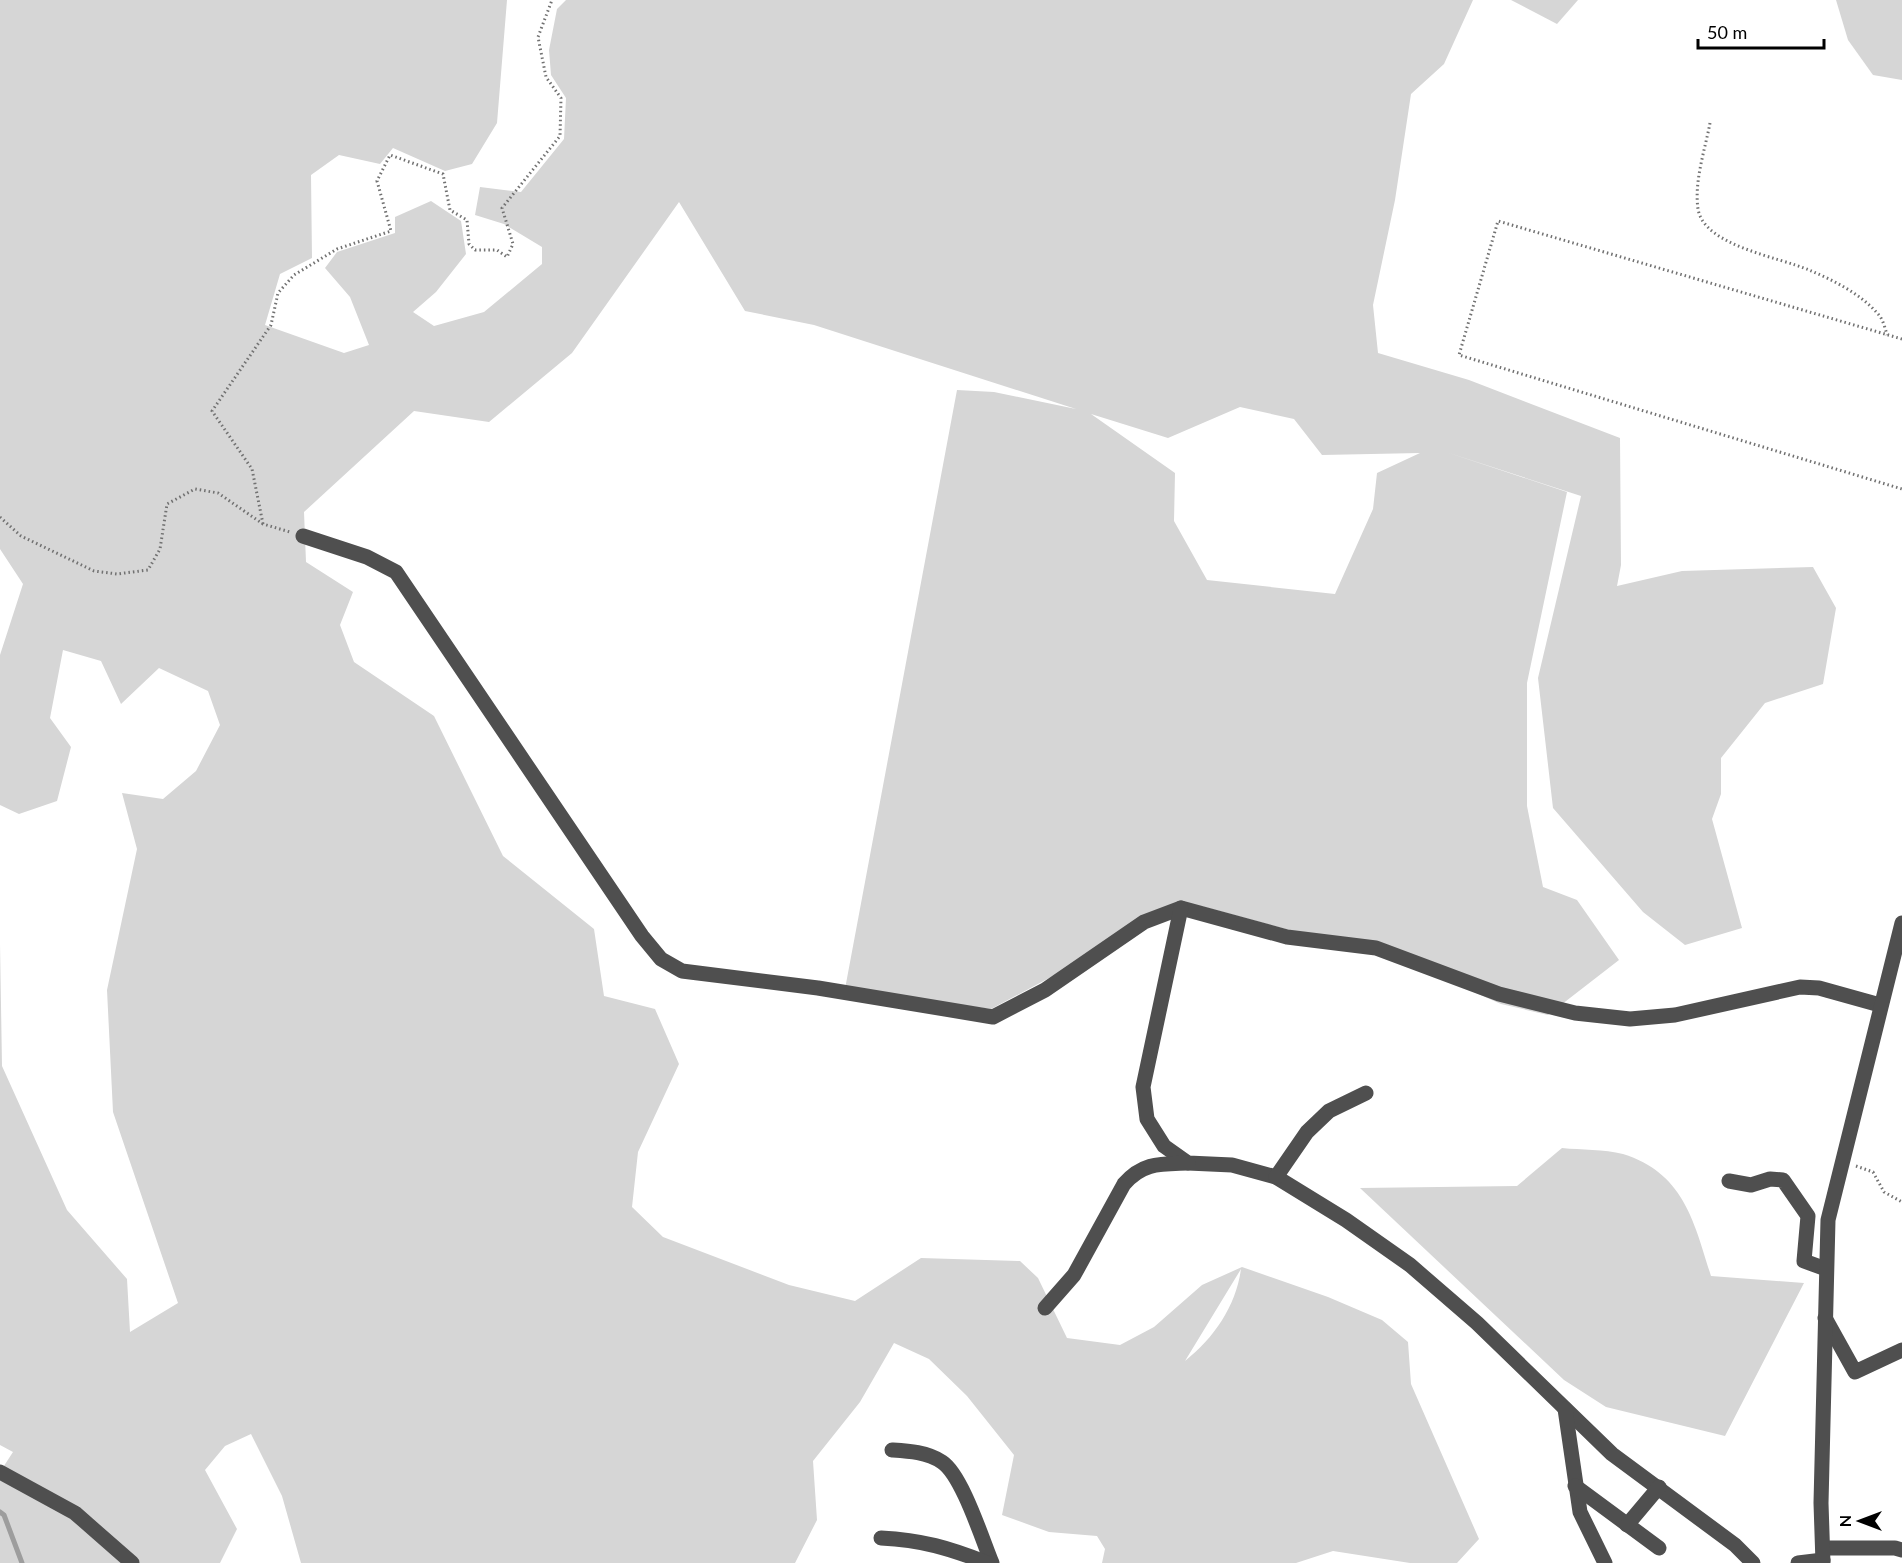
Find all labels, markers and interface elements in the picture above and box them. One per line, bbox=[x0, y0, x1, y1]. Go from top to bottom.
scale bar bbox=[1698, 12, 1824, 50]
text: 50 m bbox=[1707, 21, 1747, 43]
north arrow bbox=[1830, 1491, 1890, 1551]
text: N bbox=[1835, 1515, 1854, 1527]

